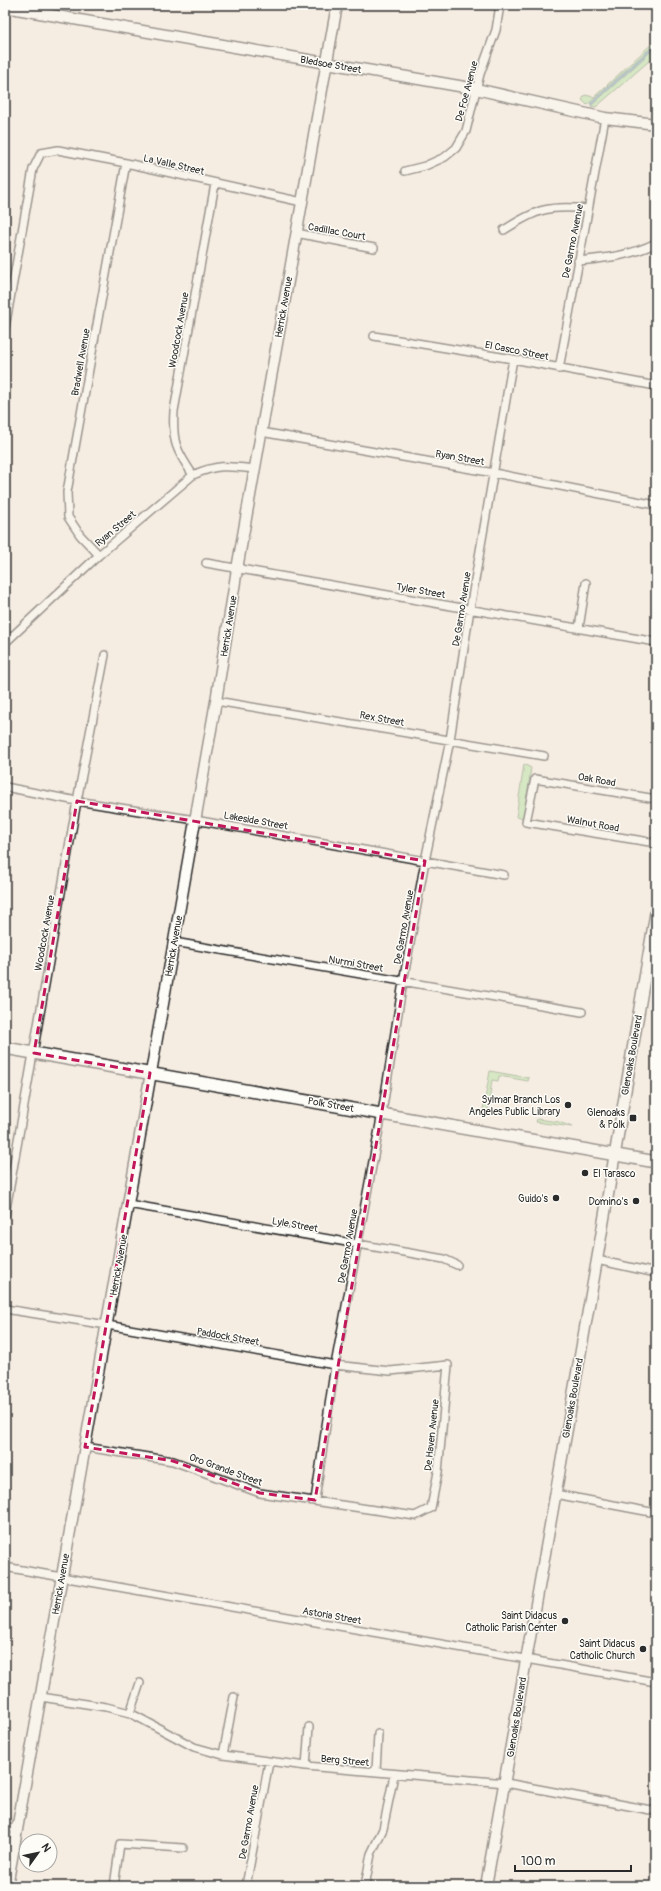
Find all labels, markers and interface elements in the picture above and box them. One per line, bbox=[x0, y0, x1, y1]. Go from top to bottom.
street label: Bledsoe Street bbox=[299, 54, 363, 76]
street label: De Foe Avenue bbox=[453, 60, 481, 123]
street label: La Valle Street bbox=[142, 152, 206, 178]
street label: De Garmo Avenue bbox=[560, 203, 586, 279]
street label: Cadillac Court bbox=[307, 221, 368, 243]
street label: Herrick Avenue bbox=[273, 276, 295, 339]
street label: Woodcock Avenue bbox=[166, 291, 192, 369]
street label: Bradwell Avenue bbox=[69, 328, 93, 397]
street label: El Casco Street bbox=[484, 339, 551, 363]
street label: Ryan Street bbox=[434, 448, 486, 468]
street label: Ryan Street bbox=[93, 508, 139, 549]
street label: De Garmo Avenue bbox=[450, 571, 474, 647]
street label: Tyler Street bbox=[395, 581, 447, 601]
street label: Herrick Avenue bbox=[218, 595, 240, 658]
street label: Rex Street bbox=[359, 709, 406, 729]
street label: Oak Road bbox=[577, 771, 617, 789]
street label: Lakeside Street bbox=[223, 809, 290, 833]
street label: Walnut Road bbox=[566, 813, 620, 835]
street label: De Garmo Avenue bbox=[392, 889, 416, 965]
street label: Woodcock Avenue bbox=[32, 894, 58, 972]
street label: Herrick Avenue bbox=[163, 915, 185, 978]
street label: Nurmi Street bbox=[328, 953, 385, 975]
street label: Glenoaks Boulevard bbox=[619, 1014, 645, 1096]
place label: Sylmar Branch Los Angeles Public Library bbox=[469, 1094, 561, 1118]
street label: Polk Street bbox=[307, 1095, 356, 1115]
marker: Sylmar Branch Los Angeles Public Library bbox=[563, 1100, 573, 1110]
place label: Glenoaks & Polk bbox=[587, 1107, 626, 1131]
marker: Glenoaks & Polk bbox=[628, 1113, 638, 1123]
marker: El Tarasco bbox=[580, 1168, 590, 1178]
place label: El Tarasco bbox=[593, 1168, 636, 1180]
place label: Guido's bbox=[518, 1193, 549, 1205]
marker: Guido's bbox=[551, 1193, 561, 1203]
place label: Domino's bbox=[588, 1196, 629, 1208]
marker: Domino's bbox=[631, 1196, 641, 1206]
street label: De Garmo Avenue bbox=[336, 1208, 360, 1284]
street label: Lyle Street bbox=[271, 1215, 320, 1235]
street label: Herrick Avenue bbox=[108, 1234, 130, 1297]
street label: Paddock Street bbox=[196, 1326, 261, 1349]
street label: Glenoaks Boulevard bbox=[560, 1357, 586, 1439]
street label: De Haven Avenue bbox=[422, 1399, 442, 1472]
street label: Oro Grande Street bbox=[188, 1451, 265, 1489]
street label: Herrick Avenue bbox=[50, 1553, 72, 1616]
street label: Astoria Street bbox=[301, 1605, 363, 1627]
place label: Saint Didacus Catholic Parish Center bbox=[466, 1610, 558, 1634]
marker: Saint Didacus Catholic Parish Center bbox=[560, 1616, 570, 1626]
place label: Saint Didacus Catholic Church bbox=[570, 1638, 636, 1662]
marker: Saint Didacus Catholic Church bbox=[638, 1644, 648, 1654]
street label: Glenoaks Boulevard bbox=[505, 1676, 529, 1758]
street label: Berg Street bbox=[320, 1753, 371, 1769]
street label: De Garmo Avenue bbox=[237, 1784, 261, 1860]
north arrow bbox=[18, 1833, 58, 1873]
text: N bbox=[38, 1841, 54, 1855]
scale bar bbox=[515, 1847, 631, 1873]
text: 100 m bbox=[521, 1854, 556, 1869]

